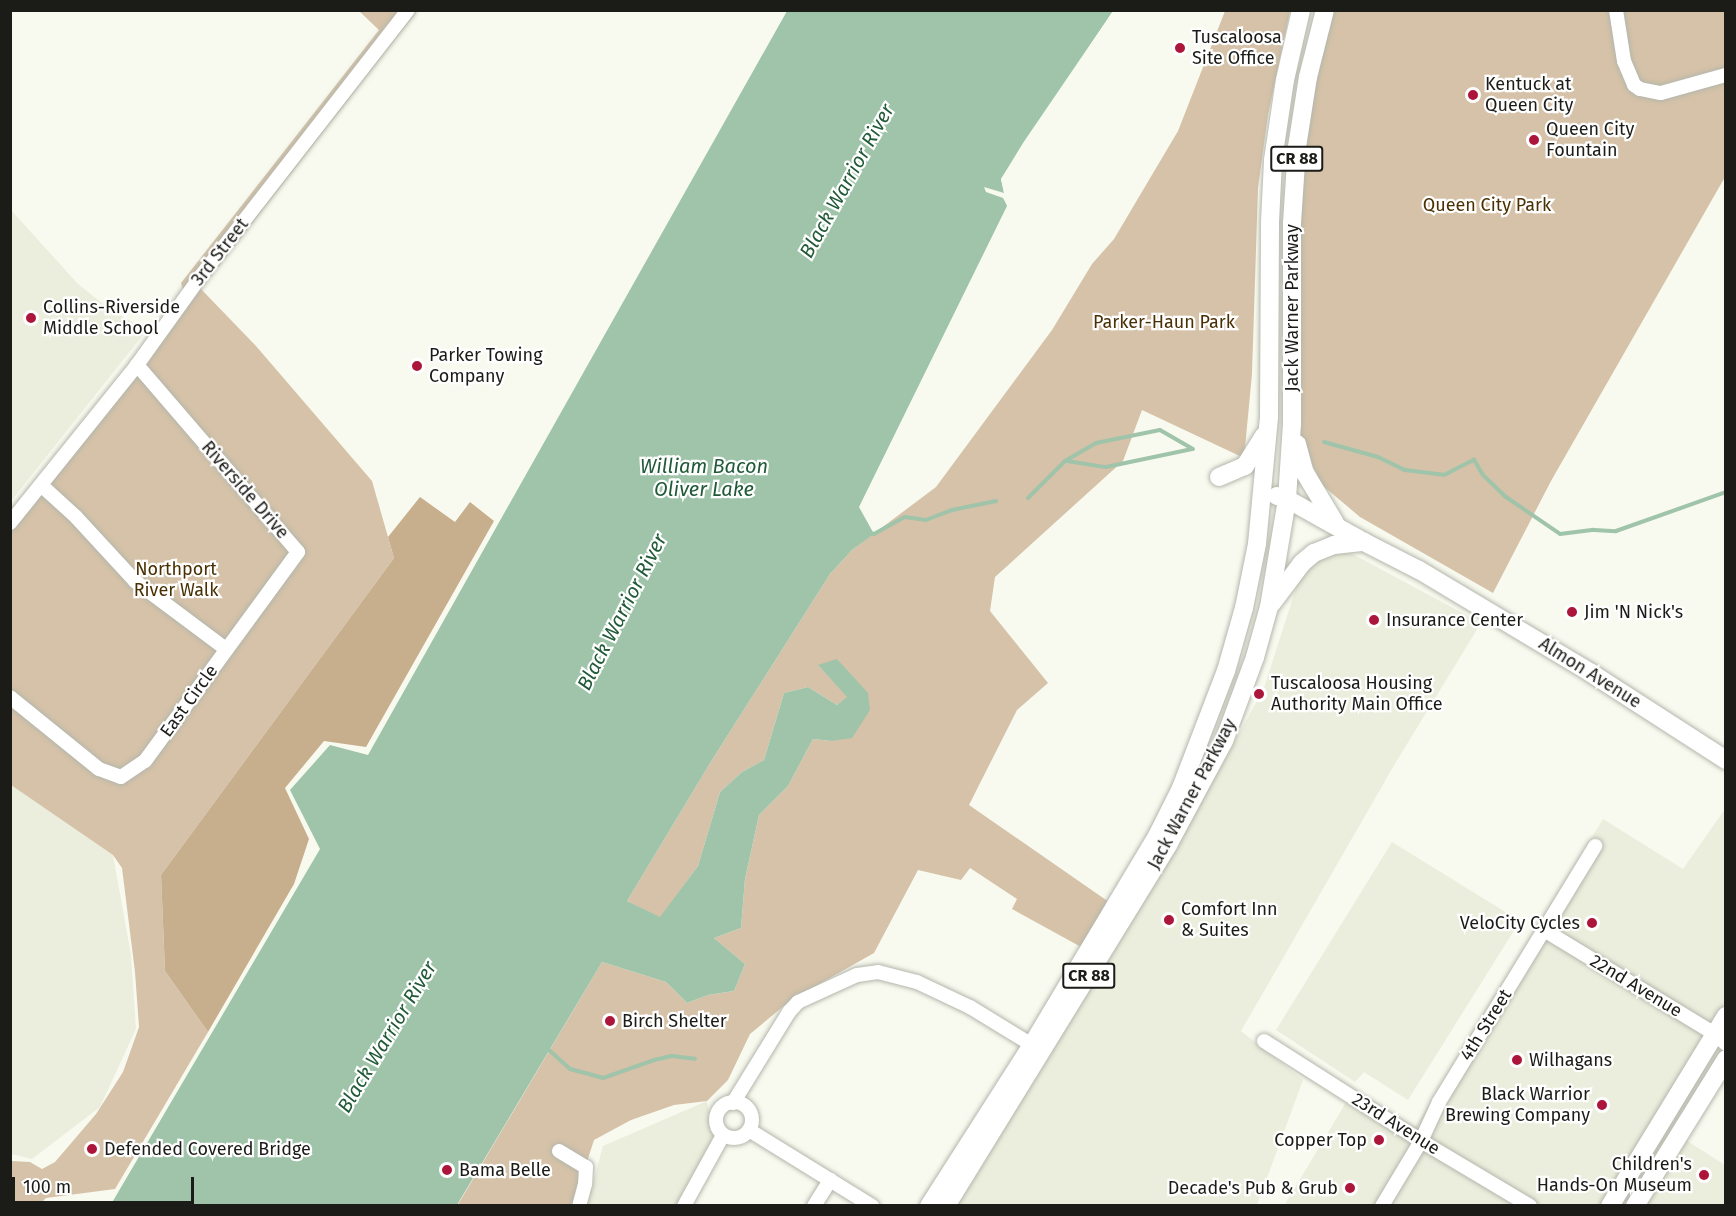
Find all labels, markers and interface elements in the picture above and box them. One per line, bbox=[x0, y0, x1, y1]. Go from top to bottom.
place label: Tuscaloosa Site Office bbox=[1192, 27, 1282, 70]
marker: Tuscaloosa Site Office bbox=[1173, 41, 1187, 55]
place label: Kentuck at Queen City bbox=[1485, 74, 1573, 116]
marker: Kentuck at Queen City bbox=[1466, 88, 1480, 102]
water label: Black Warrior River bbox=[795, 100, 899, 262]
place label: Queen City Fountain bbox=[1546, 119, 1634, 162]
marker: Queen City Fountain bbox=[1527, 133, 1541, 147]
road number: CR 88 bbox=[1270, 146, 1324, 172]
park label: Queen City Park bbox=[1423, 194, 1551, 216]
street label: 3rd Street bbox=[187, 214, 253, 290]
street label: Jack Warner Parkway bbox=[1281, 224, 1303, 392]
place label: Collins-Riverside Middle School bbox=[43, 297, 180, 340]
marker: Collins-Riverside Middle School bbox=[24, 311, 38, 325]
park label: Parker-Haun Park bbox=[1093, 311, 1235, 333]
place label: Parker Towing Company bbox=[429, 345, 543, 388]
marker: Parker Towing Company bbox=[410, 359, 424, 373]
street label: Riverside Drive bbox=[197, 437, 293, 543]
water label: William Bacon Oliver Lake bbox=[640, 455, 768, 502]
water label: Black Warrior River bbox=[572, 530, 672, 694]
park label: Northport River Walk bbox=[134, 559, 218, 602]
place label: Jim 'N Nick's bbox=[1584, 601, 1683, 623]
marker: Jim 'N Nick's bbox=[1565, 605, 1579, 619]
place label: Insurance Center bbox=[1386, 609, 1523, 631]
marker: Insurance Center bbox=[1367, 613, 1381, 627]
street label: Almon Avenue bbox=[1535, 633, 1645, 713]
street label: East Circle bbox=[156, 661, 222, 741]
place label: Tuscaloosa Housing Authority Main Office bbox=[1271, 673, 1442, 716]
marker: Tuscaloosa Housing Authority Main Office bbox=[1252, 687, 1266, 701]
street label: Jack Warner Parkway bbox=[1143, 715, 1241, 873]
place label: Comfort Inn & Suites bbox=[1181, 899, 1278, 942]
place label: VeloCity Cycles bbox=[1460, 912, 1580, 934]
marker: Comfort Inn & Suites bbox=[1162, 913, 1176, 927]
marker: VeloCity Cycles bbox=[1585, 916, 1599, 930]
street label: 22nd Avenue bbox=[1586, 950, 1686, 1022]
water label: Black Warrior River bbox=[332, 957, 442, 1117]
road number: CR 88 bbox=[1062, 963, 1116, 989]
street label: 4th Street bbox=[1456, 985, 1516, 1065]
place label: Birch Shelter bbox=[622, 1010, 727, 1032]
marker: Birch Shelter bbox=[603, 1014, 617, 1028]
place label: Wilhagans bbox=[1529, 1049, 1612, 1071]
marker: Wilhagans bbox=[1510, 1053, 1524, 1067]
place label: Black Warrior Brewing Company bbox=[1445, 1084, 1590, 1126]
street label: 23rd Avenue bbox=[1348, 1088, 1444, 1160]
marker: Black Warrior Brewing Company bbox=[1595, 1098, 1609, 1112]
place label: Copper Top bbox=[1274, 1129, 1367, 1151]
marker: Copper Top bbox=[1372, 1133, 1386, 1147]
place label: Defended Covered Bridge bbox=[104, 1138, 311, 1160]
marker: Defended Covered Bridge bbox=[85, 1142, 99, 1156]
place label: Children's Hands-On Museum bbox=[1537, 1154, 1692, 1196]
place label: Bama Belle bbox=[459, 1159, 551, 1181]
marker: Bama Belle bbox=[440, 1163, 454, 1177]
scale bar bbox=[15, 1165, 196, 1203]
marker: Children's Hands-On Museum bbox=[1697, 1168, 1711, 1182]
text: 100 m bbox=[23, 1176, 71, 1198]
place label: Decade's Pub & Grub bbox=[1168, 1177, 1338, 1199]
marker: Decade's Pub & Grub bbox=[1343, 1181, 1357, 1195]

